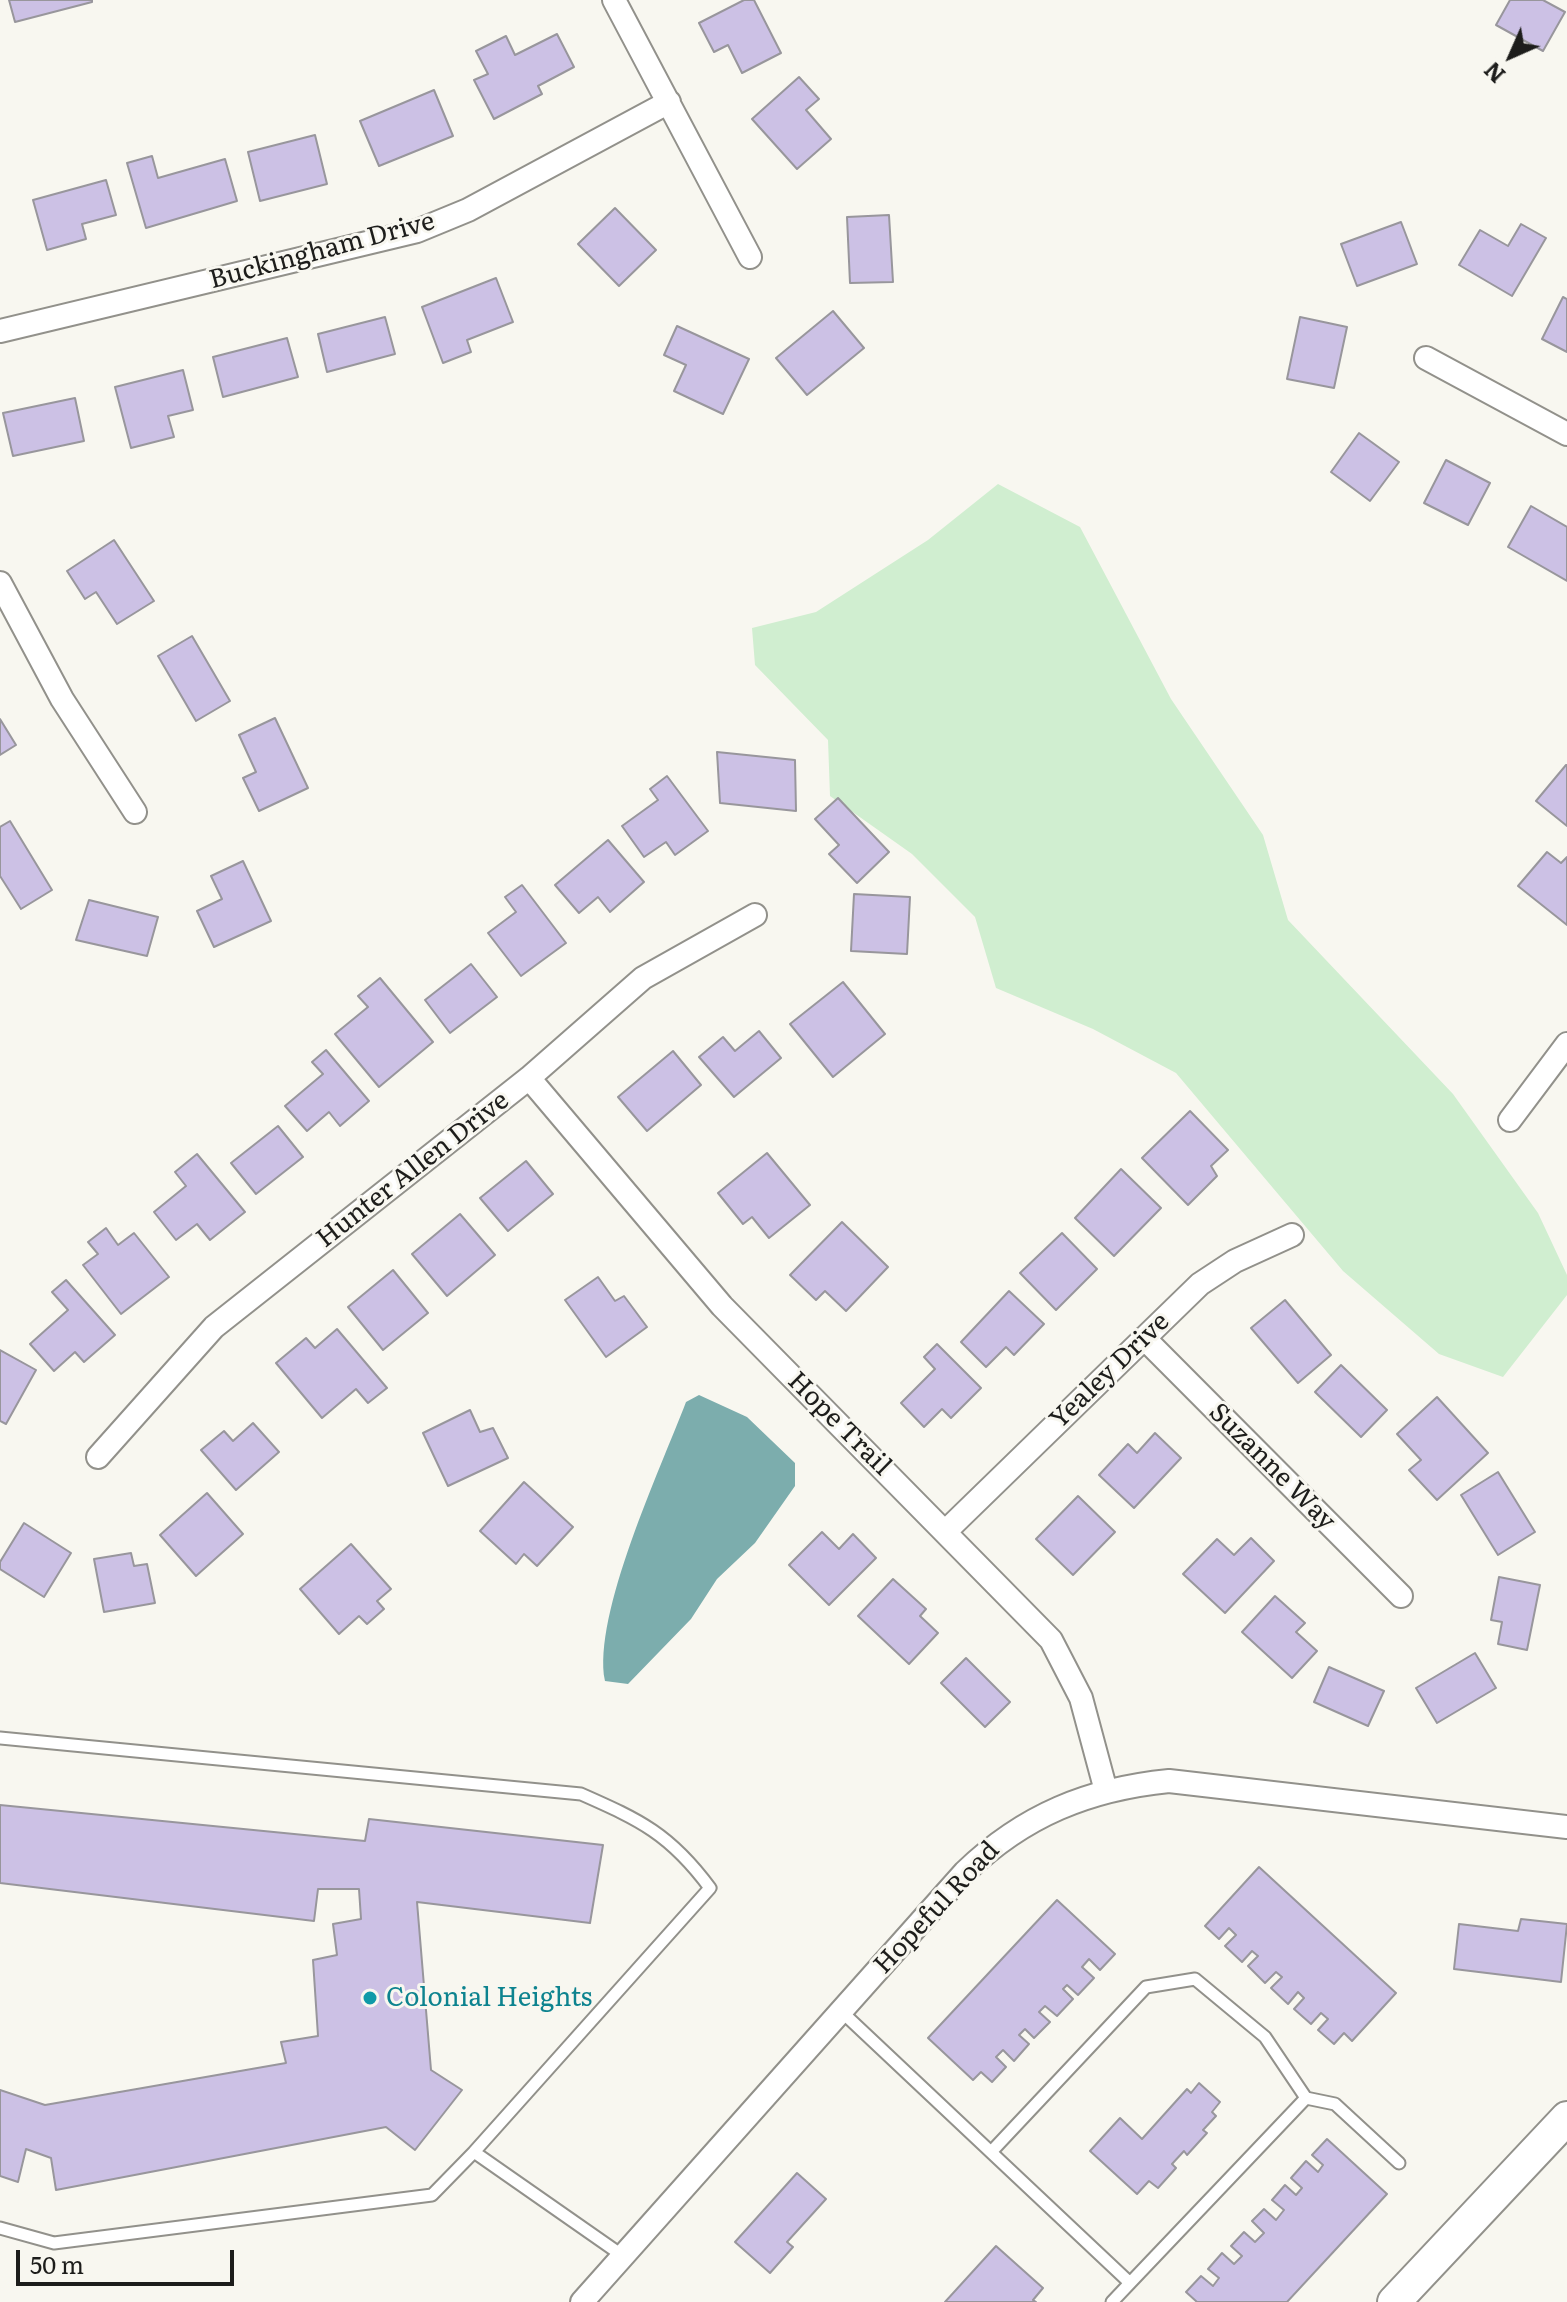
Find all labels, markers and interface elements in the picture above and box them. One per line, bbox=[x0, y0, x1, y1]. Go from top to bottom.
north arrow bbox=[1471, 16, 1551, 96]
text: N bbox=[1475, 55, 1512, 92]
street label: Buckingham Drive bbox=[206, 206, 438, 296]
street label: Hunter Allen Drive bbox=[311, 1085, 515, 1255]
street label: Yealey Drive bbox=[1044, 1306, 1176, 1436]
street label: Hope Trail bbox=[781, 1366, 897, 1482]
street label: Suzanne Way bbox=[1202, 1397, 1342, 1537]
street label: Hopeful Road bbox=[868, 1835, 1006, 1981]
place label: Colonial Heights bbox=[386, 1982, 592, 2014]
marker: Colonial Heights bbox=[361, 1989, 379, 2007]
scale bar bbox=[20, 2234, 238, 2284]
text: 50 m bbox=[30, 2246, 84, 2281]

